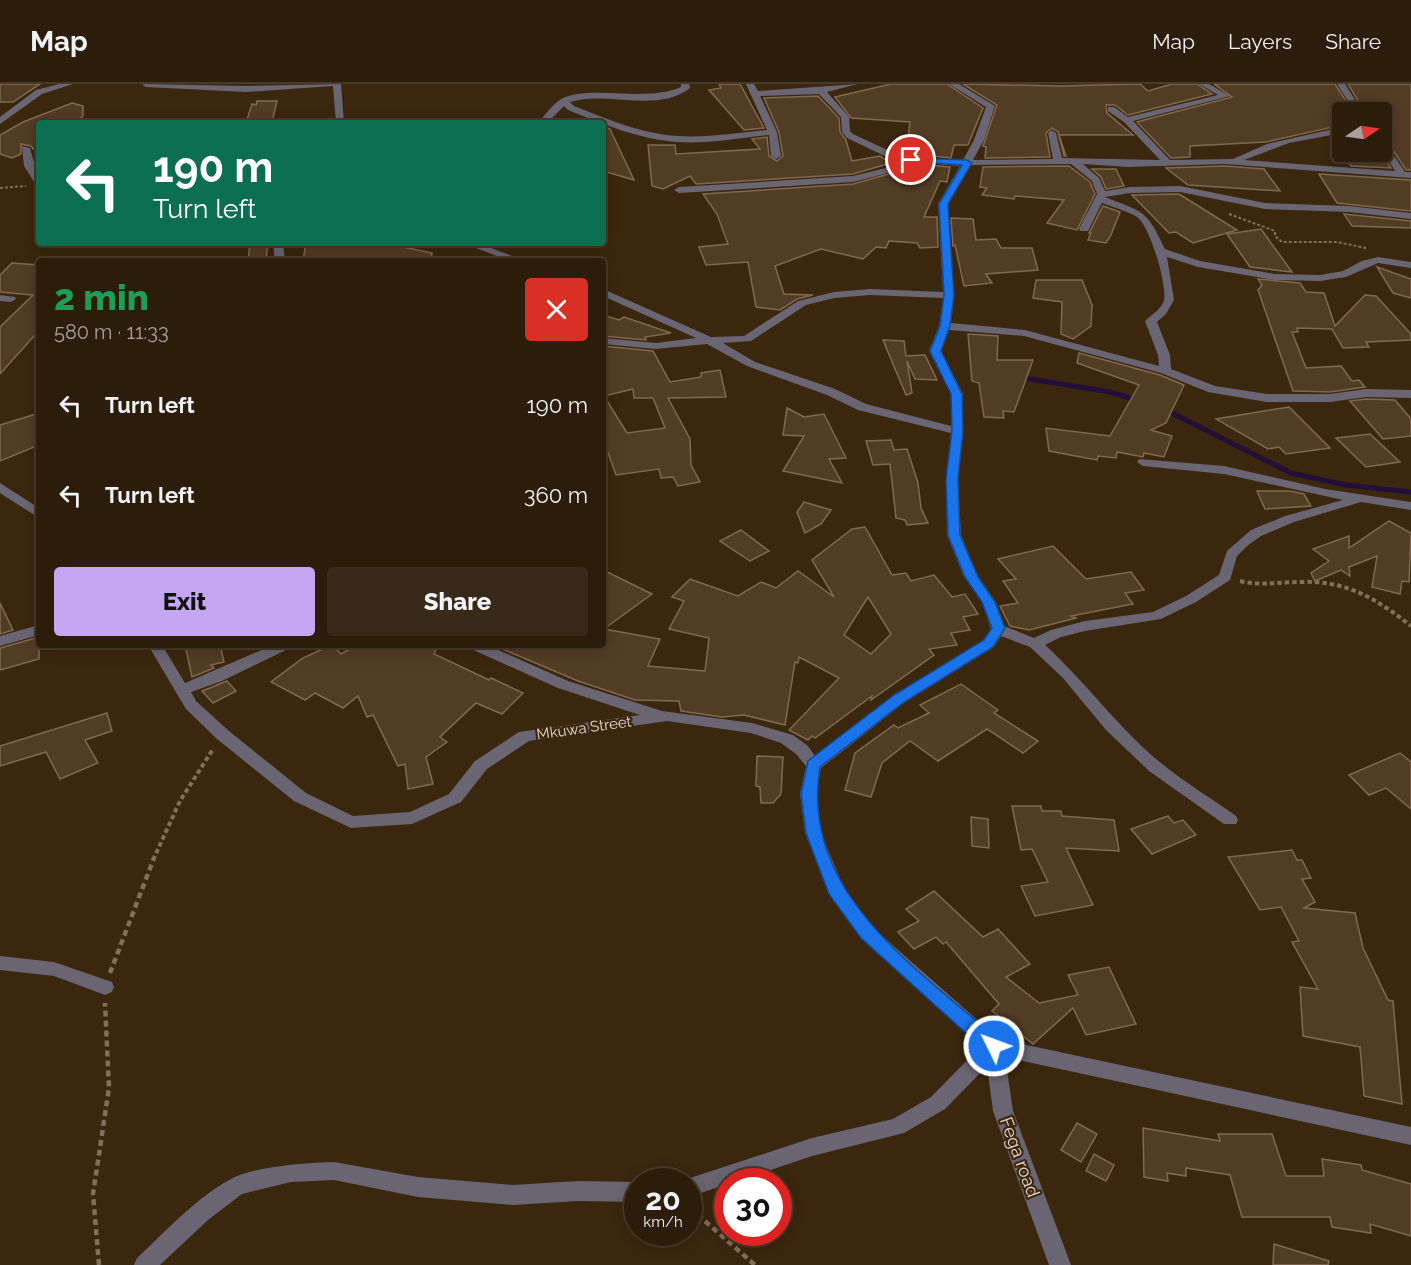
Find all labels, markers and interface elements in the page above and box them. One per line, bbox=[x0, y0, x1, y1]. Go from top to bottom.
text: Map bbox=[30, 25, 88, 58]
text: Map bbox=[1152, 29, 1195, 54]
text: Layers bbox=[1228, 29, 1292, 54]
text: Share bbox=[1325, 29, 1381, 54]
north arrow bbox=[1332, 102, 1392, 162]
map controls bbox=[1332, 102, 1392, 162]
pin bbox=[885, 134, 936, 185]
text: 190 m bbox=[153, 143, 273, 192]
icon: arrive bbox=[894, 143, 927, 176]
icon: left bbox=[54, 144, 132, 222]
text: Turn left bbox=[153, 193, 256, 224]
text: 2 min bbox=[54, 276, 149, 318]
button: close bbox=[525, 278, 588, 341]
text: 580 m · 11:33 bbox=[54, 320, 169, 344]
icon: left bbox=[54, 389, 87, 422]
text: Turn left bbox=[105, 392, 195, 418]
text: 190 m bbox=[526, 392, 588, 418]
icon: left bbox=[54, 479, 87, 512]
text: Turn left bbox=[105, 482, 195, 508]
text: 360 m bbox=[524, 482, 588, 508]
button: Exit bbox=[54, 567, 315, 636]
button: Share bbox=[327, 567, 588, 636]
street label: Mkuwa Street bbox=[535, 712, 633, 744]
position arrow bbox=[962, 1014, 1026, 1078]
street label: Fega road bbox=[996, 1114, 1044, 1200]
speed limit sign: 30 bbox=[714, 1168, 792, 1246]
text: 20 bbox=[645, 1182, 681, 1217]
text: km/h bbox=[643, 1213, 683, 1231]

